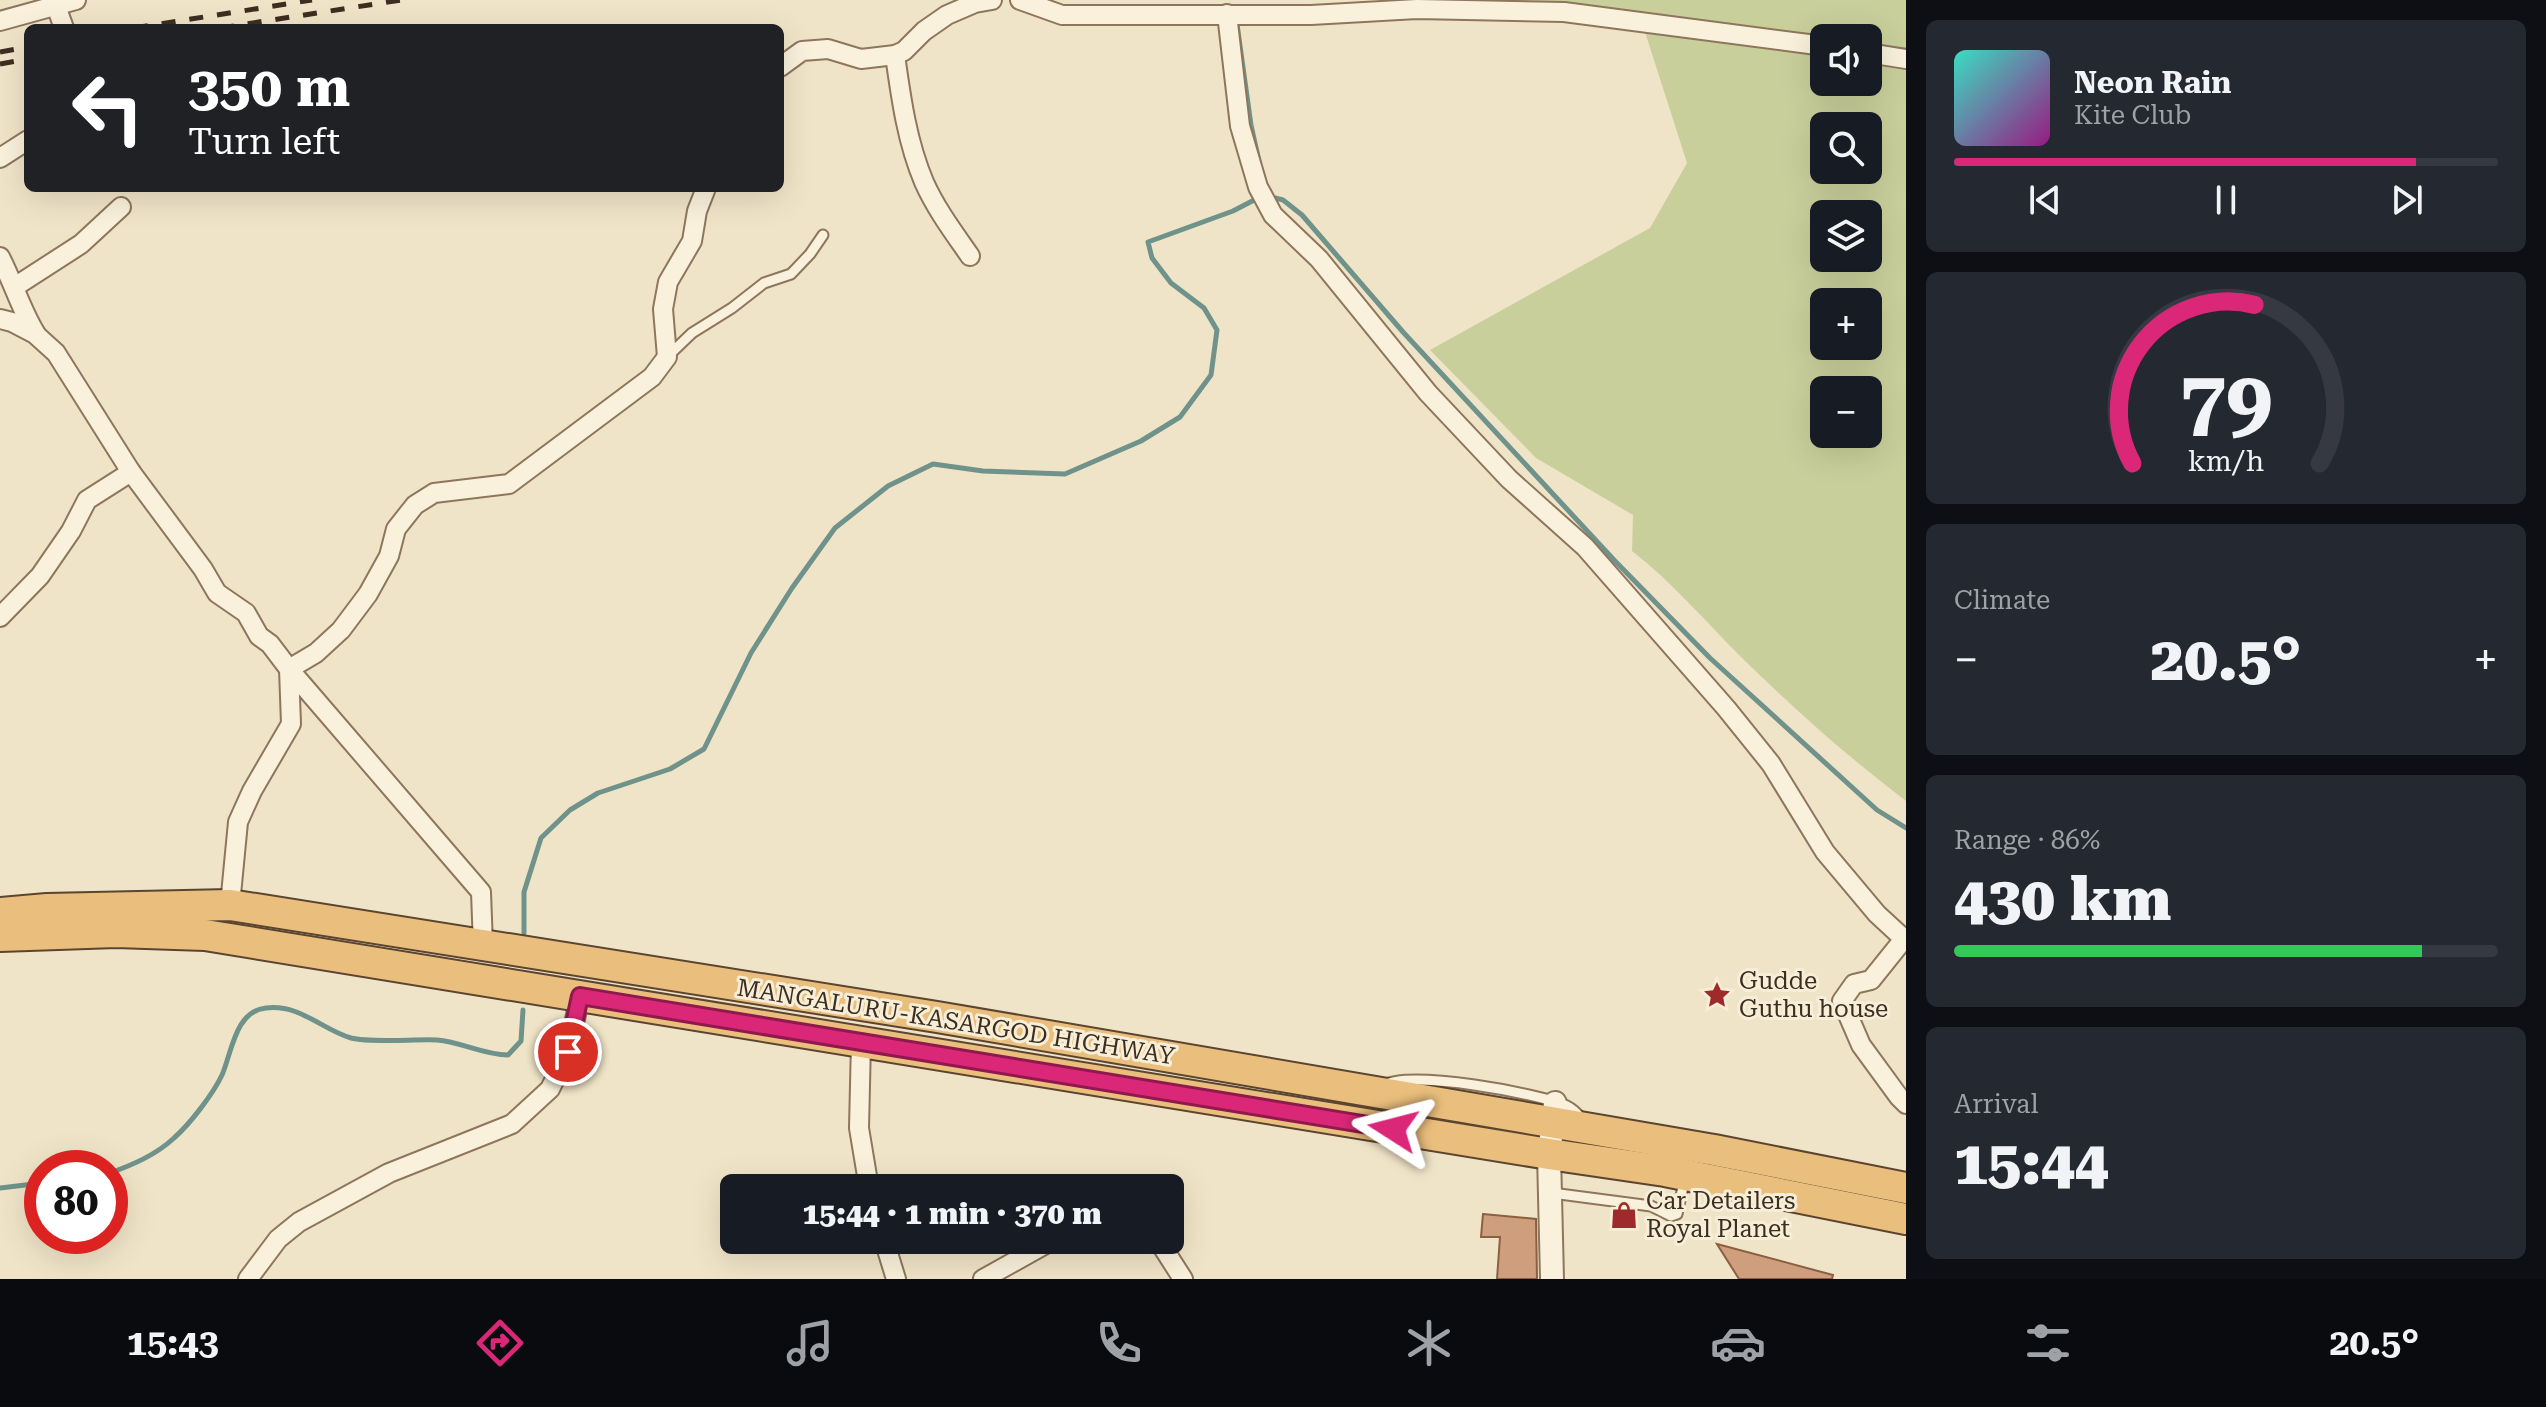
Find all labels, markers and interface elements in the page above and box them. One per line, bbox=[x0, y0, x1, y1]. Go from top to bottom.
map controls bbox=[1810, 24, 1882, 448]
button: sound bbox=[1810, 24, 1882, 96]
text: 350 m bbox=[188, 54, 350, 120]
icon: left bbox=[56, 56, 160, 160]
text: Neon Rain bbox=[2074, 65, 2231, 100]
text: Kite Club bbox=[2074, 100, 2191, 130]
button: search bbox=[1810, 112, 1882, 184]
text: Turn left bbox=[188, 121, 340, 163]
icon: previous bbox=[2023, 178, 2067, 222]
icon: pause bbox=[2204, 178, 2248, 222]
icon: next bbox=[2385, 178, 2429, 222]
button: layers bbox=[1810, 200, 1882, 272]
button: + bbox=[1810, 288, 1882, 360]
text: 79 bbox=[2179, 352, 2273, 449]
button: − bbox=[1810, 376, 1882, 448]
text: km/h bbox=[2188, 444, 2264, 478]
text: Climate bbox=[1954, 585, 2050, 615]
text: 20.5° bbox=[2151, 624, 2301, 695]
text: − bbox=[1954, 634, 1979, 686]
text: + bbox=[2473, 634, 2498, 686]
text: Range · 86% bbox=[1954, 825, 2100, 855]
text: 430 km bbox=[1954, 864, 2171, 935]
place label: Gudde Guthu house bbox=[1739, 967, 1888, 1023]
street label: MANGALURU-KASARGOD HIGHWAY bbox=[735, 974, 1178, 1071]
place icon: Gudde Guthu house bbox=[1702, 980, 1732, 1010]
pin bbox=[534, 1018, 602, 1086]
icon: arrive bbox=[546, 1030, 590, 1074]
position arrow bbox=[1351, 1087, 1435, 1171]
text: Arrival bbox=[1954, 1089, 2039, 1119]
text: 15:44 bbox=[1954, 1128, 2108, 1199]
speed limit sign: 80 bbox=[24, 1150, 128, 1254]
place label: Car Detailers Royal Planet bbox=[1646, 1187, 1795, 1243]
text: 15:44 · 1 min · 370 m bbox=[802, 1196, 1102, 1231]
shop icon: Car Detailers Royal Planet bbox=[1609, 1200, 1639, 1230]
icon: directions bbox=[472, 1315, 528, 1371]
icon: music bbox=[782, 1315, 838, 1371]
icon: phone bbox=[1091, 1315, 1147, 1371]
icon: climate bbox=[1401, 1315, 1457, 1371]
icon: car bbox=[1710, 1315, 1766, 1371]
icon: filters bbox=[2020, 1315, 2076, 1371]
text: 15:43 bbox=[127, 1322, 219, 1364]
text: 20.5° bbox=[2329, 1322, 2419, 1364]

